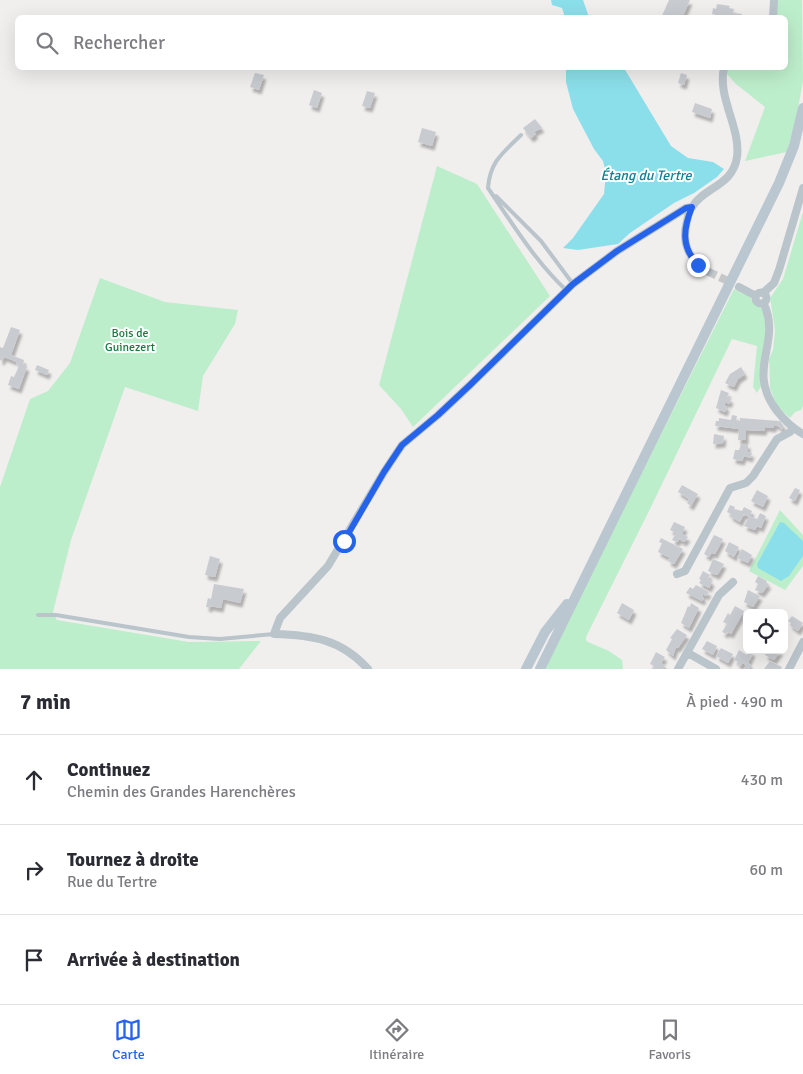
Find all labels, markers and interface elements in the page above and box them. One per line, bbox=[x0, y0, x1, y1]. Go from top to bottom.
search box bbox=[15, 15, 788, 70]
icon: search bbox=[33, 29, 61, 57]
text: Rechercher bbox=[73, 31, 165, 55]
water label: Étang du Tertre bbox=[600, 167, 693, 184]
route end bbox=[687, 254, 710, 277]
park label: Bois de Guinezert bbox=[105, 326, 155, 355]
route start bbox=[333, 530, 356, 553]
map controls bbox=[743, 609, 788, 654]
button: locate bbox=[743, 609, 788, 654]
text: 7 min bbox=[20, 689, 71, 715]
text: À pied · 490 m bbox=[686, 692, 783, 712]
text: Continuez bbox=[67, 758, 150, 782]
icon: ahead bbox=[20, 766, 48, 794]
text: 430 m bbox=[741, 770, 783, 790]
text: Chemin des Grandes Harenchères bbox=[67, 782, 296, 802]
text: Tournez à droite bbox=[67, 848, 199, 872]
icon: right bbox=[20, 856, 48, 884]
text: 60 m bbox=[749, 860, 783, 880]
text: Rue du Tertre bbox=[67, 872, 157, 892]
icon: arrive bbox=[20, 946, 48, 974]
text: Arrivée à destination bbox=[67, 948, 240, 972]
tab: Carte bbox=[112, 1016, 145, 1063]
tab: Itinéraire bbox=[369, 1016, 424, 1063]
tab: Favoris bbox=[648, 1016, 691, 1063]

